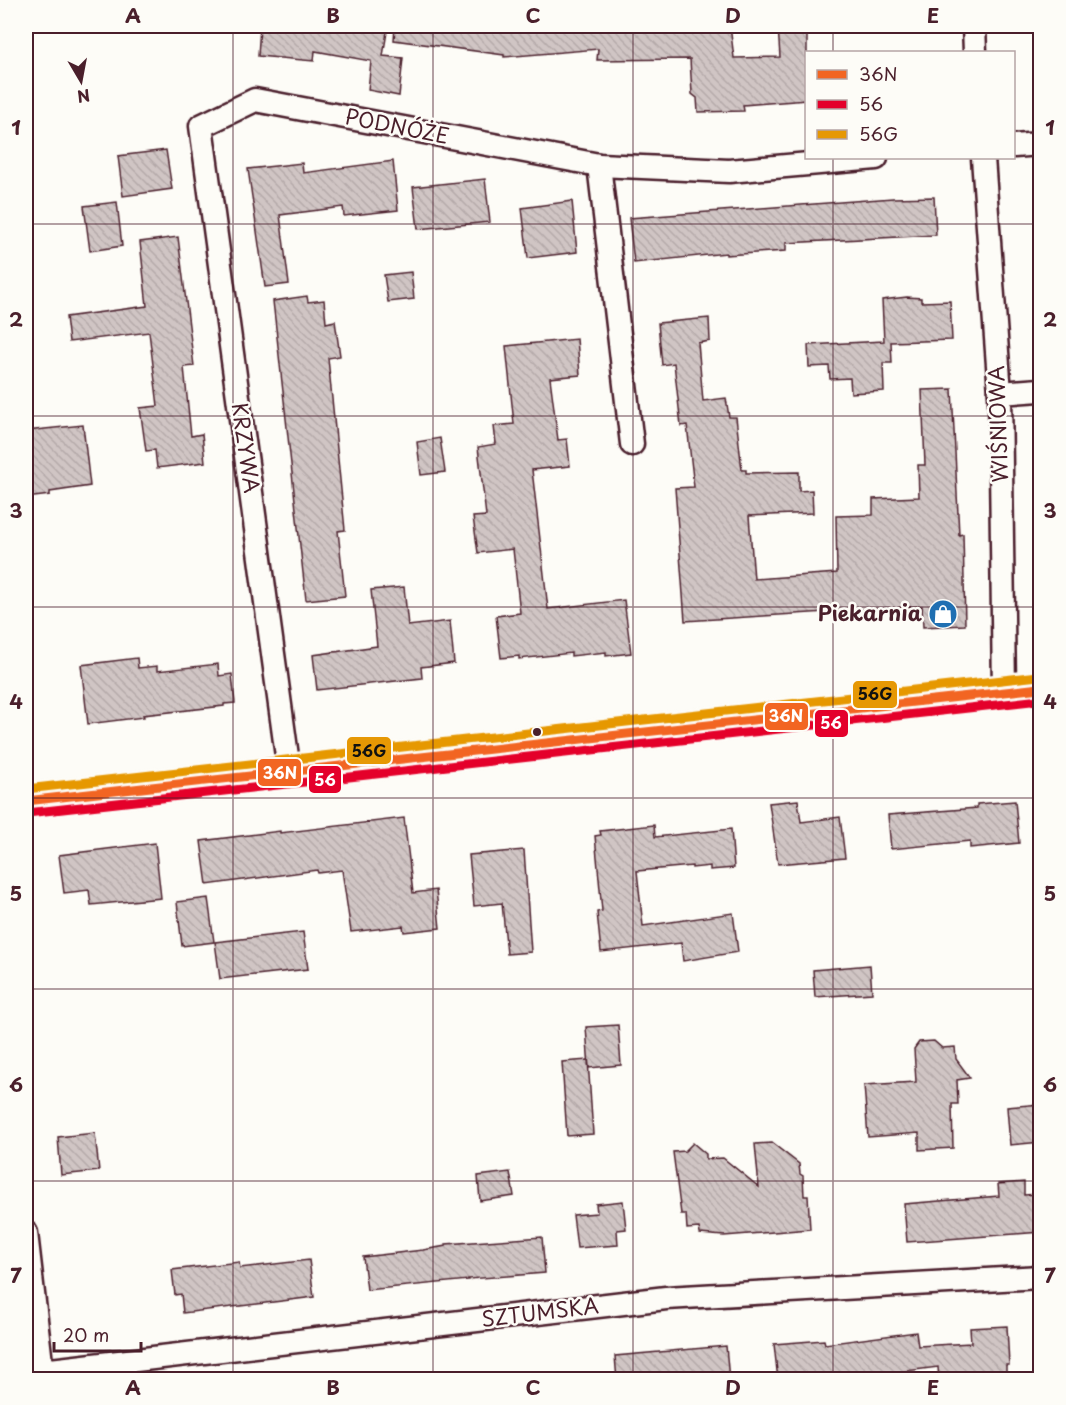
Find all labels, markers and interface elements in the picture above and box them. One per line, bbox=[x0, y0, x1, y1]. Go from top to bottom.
text: A bbox=[125, 0, 141, 30]
text: B bbox=[326, 0, 340, 30]
text: C bbox=[525, 0, 541, 30]
text: D bbox=[725, 0, 741, 30]
text: E bbox=[927, 0, 939, 30]
north arrow bbox=[51, 51, 111, 111]
legend bbox=[805, 51, 1015, 159]
text: 36N bbox=[859, 60, 898, 87]
text: N bbox=[75, 84, 92, 110]
text: 56 bbox=[859, 90, 883, 117]
street label: PODNÓŻE bbox=[342, 99, 452, 151]
text: 1 bbox=[11, 112, 21, 142]
text: 1 bbox=[1045, 112, 1055, 142]
text: 56G bbox=[859, 120, 898, 147]
text: 2 bbox=[9, 304, 23, 334]
text: 2 bbox=[1043, 304, 1057, 334]
street label: WIŚNIOWA bbox=[979, 365, 1015, 483]
street label: KRZYWA bbox=[225, 401, 269, 495]
text: 3 bbox=[9, 495, 23, 525]
text: 3 bbox=[1043, 495, 1057, 525]
place label: Piekarnia bbox=[818, 596, 923, 628]
shop icon: Piekarnia bbox=[927, 598, 959, 630]
line badge: 56G bbox=[852, 680, 898, 709]
text: 56G bbox=[858, 681, 892, 705]
text: 4 bbox=[9, 686, 23, 716]
text: 4 bbox=[1043, 686, 1057, 716]
line badge: 36N bbox=[764, 702, 809, 731]
text: 36N bbox=[769, 703, 803, 727]
line badge: 56 bbox=[814, 709, 849, 738]
text: 56 bbox=[820, 710, 842, 734]
unlabelled marker bbox=[531, 726, 543, 738]
line badge: 56G bbox=[346, 736, 392, 765]
text: 56G bbox=[352, 738, 386, 762]
line badge: 36N bbox=[257, 758, 302, 787]
text: 36N bbox=[263, 760, 297, 784]
line badge: 56 bbox=[308, 765, 342, 794]
text: 56 bbox=[314, 767, 336, 791]
text: 5 bbox=[10, 878, 22, 908]
text: 5 bbox=[1044, 878, 1056, 908]
text: 6 bbox=[9, 1069, 23, 1099]
text: 6 bbox=[1043, 1069, 1057, 1099]
text: 7 bbox=[10, 1260, 22, 1290]
text: 7 bbox=[1044, 1260, 1056, 1290]
street label: SZTUMSKA bbox=[479, 1288, 601, 1334]
scale bar bbox=[54, 1315, 141, 1353]
text: 20 m bbox=[63, 1321, 109, 1348]
text: A bbox=[125, 1372, 141, 1402]
text: B bbox=[326, 1372, 340, 1402]
text: C bbox=[525, 1372, 541, 1402]
text: D bbox=[725, 1372, 741, 1402]
text: E bbox=[927, 1372, 939, 1402]

